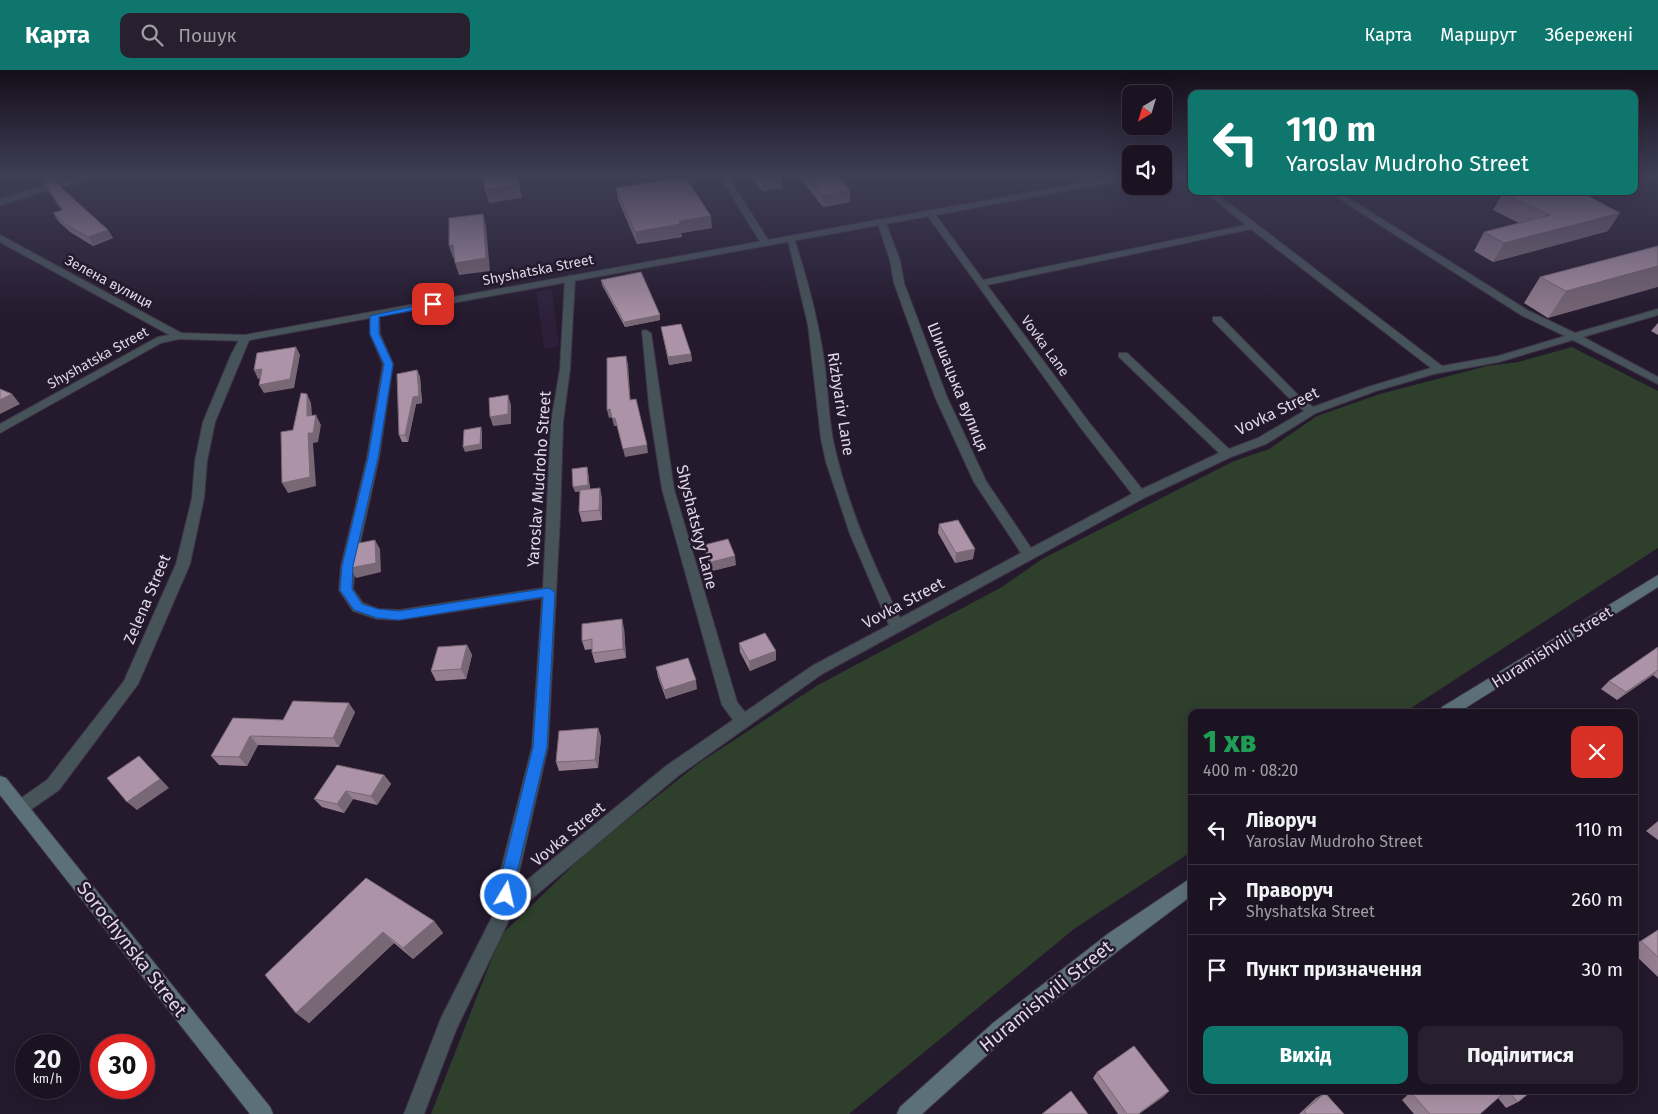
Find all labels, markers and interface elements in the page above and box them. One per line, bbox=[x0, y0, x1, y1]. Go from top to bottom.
search box bbox=[120, 13, 470, 58]
text: Карта bbox=[25, 21, 90, 49]
icon: search bbox=[138, 21, 166, 49]
text: Пошук bbox=[178, 24, 236, 47]
text: Карта bbox=[1365, 24, 1412, 46]
text: Маршрут bbox=[1440, 24, 1517, 46]
text: Збережені bbox=[1545, 24, 1633, 46]
north arrow bbox=[1122, 85, 1172, 135]
map controls bbox=[1122, 85, 1172, 195]
text: 110 m bbox=[1286, 108, 1376, 150]
icon: left bbox=[1203, 110, 1268, 175]
button: sound bbox=[1122, 145, 1172, 195]
text: Yaroslav Mudroho Street bbox=[1286, 150, 1529, 177]
street label: Shyshatska Street bbox=[481, 251, 596, 289]
street label: Зелена вулиця bbox=[62, 252, 156, 312]
pin bbox=[412, 283, 454, 325]
icon: arrive bbox=[419, 290, 447, 318]
street label: Vovka Lane bbox=[1017, 312, 1073, 380]
street label: Шишацька вулиця bbox=[923, 319, 993, 455]
street label: Shyshatska Street bbox=[45, 323, 152, 393]
street label: Rizbyariv Lane bbox=[823, 351, 859, 457]
street label: Vovka Street bbox=[1232, 383, 1322, 439]
street label: Yaroslav Mudroho Street bbox=[523, 390, 555, 568]
street label: Shyshatskyy Lane bbox=[672, 463, 722, 591]
street label: Zelena Street bbox=[120, 551, 175, 647]
street label: Vovka Street bbox=[859, 573, 947, 633]
street label: Huramishvili Street bbox=[1488, 602, 1616, 692]
text: 1 хв bbox=[1203, 724, 1256, 760]
button: close bbox=[1571, 726, 1623, 778]
text: 400 m · 08:20 bbox=[1203, 761, 1298, 780]
street label: Vovka Street bbox=[527, 798, 609, 870]
text: Ліворуч bbox=[1246, 809, 1317, 832]
icon: left bbox=[1203, 816, 1231, 844]
text: 110 m bbox=[1575, 818, 1623, 841]
text: Yaroslav Mudroho Street bbox=[1246, 832, 1423, 851]
position arrow bbox=[479, 868, 531, 920]
street label: Sorochynska Street bbox=[72, 877, 192, 1021]
text: Праворуч bbox=[1246, 879, 1333, 902]
icon: right bbox=[1203, 886, 1231, 914]
text: 260 m bbox=[1572, 888, 1623, 911]
text: Shyshatska Street bbox=[1246, 902, 1375, 921]
street label: Huramishvili Street bbox=[975, 935, 1117, 1057]
icon: arrive bbox=[1203, 956, 1231, 984]
text: Пункт призначення bbox=[1246, 958, 1422, 981]
text: 30 m bbox=[1582, 958, 1623, 981]
button: Вихід bbox=[1203, 1026, 1408, 1084]
button: Поділитися bbox=[1418, 1026, 1623, 1084]
speed limit sign: 30 bbox=[90, 1034, 155, 1099]
text: 20 bbox=[34, 1045, 61, 1075]
text: km/h bbox=[33, 1072, 62, 1086]

